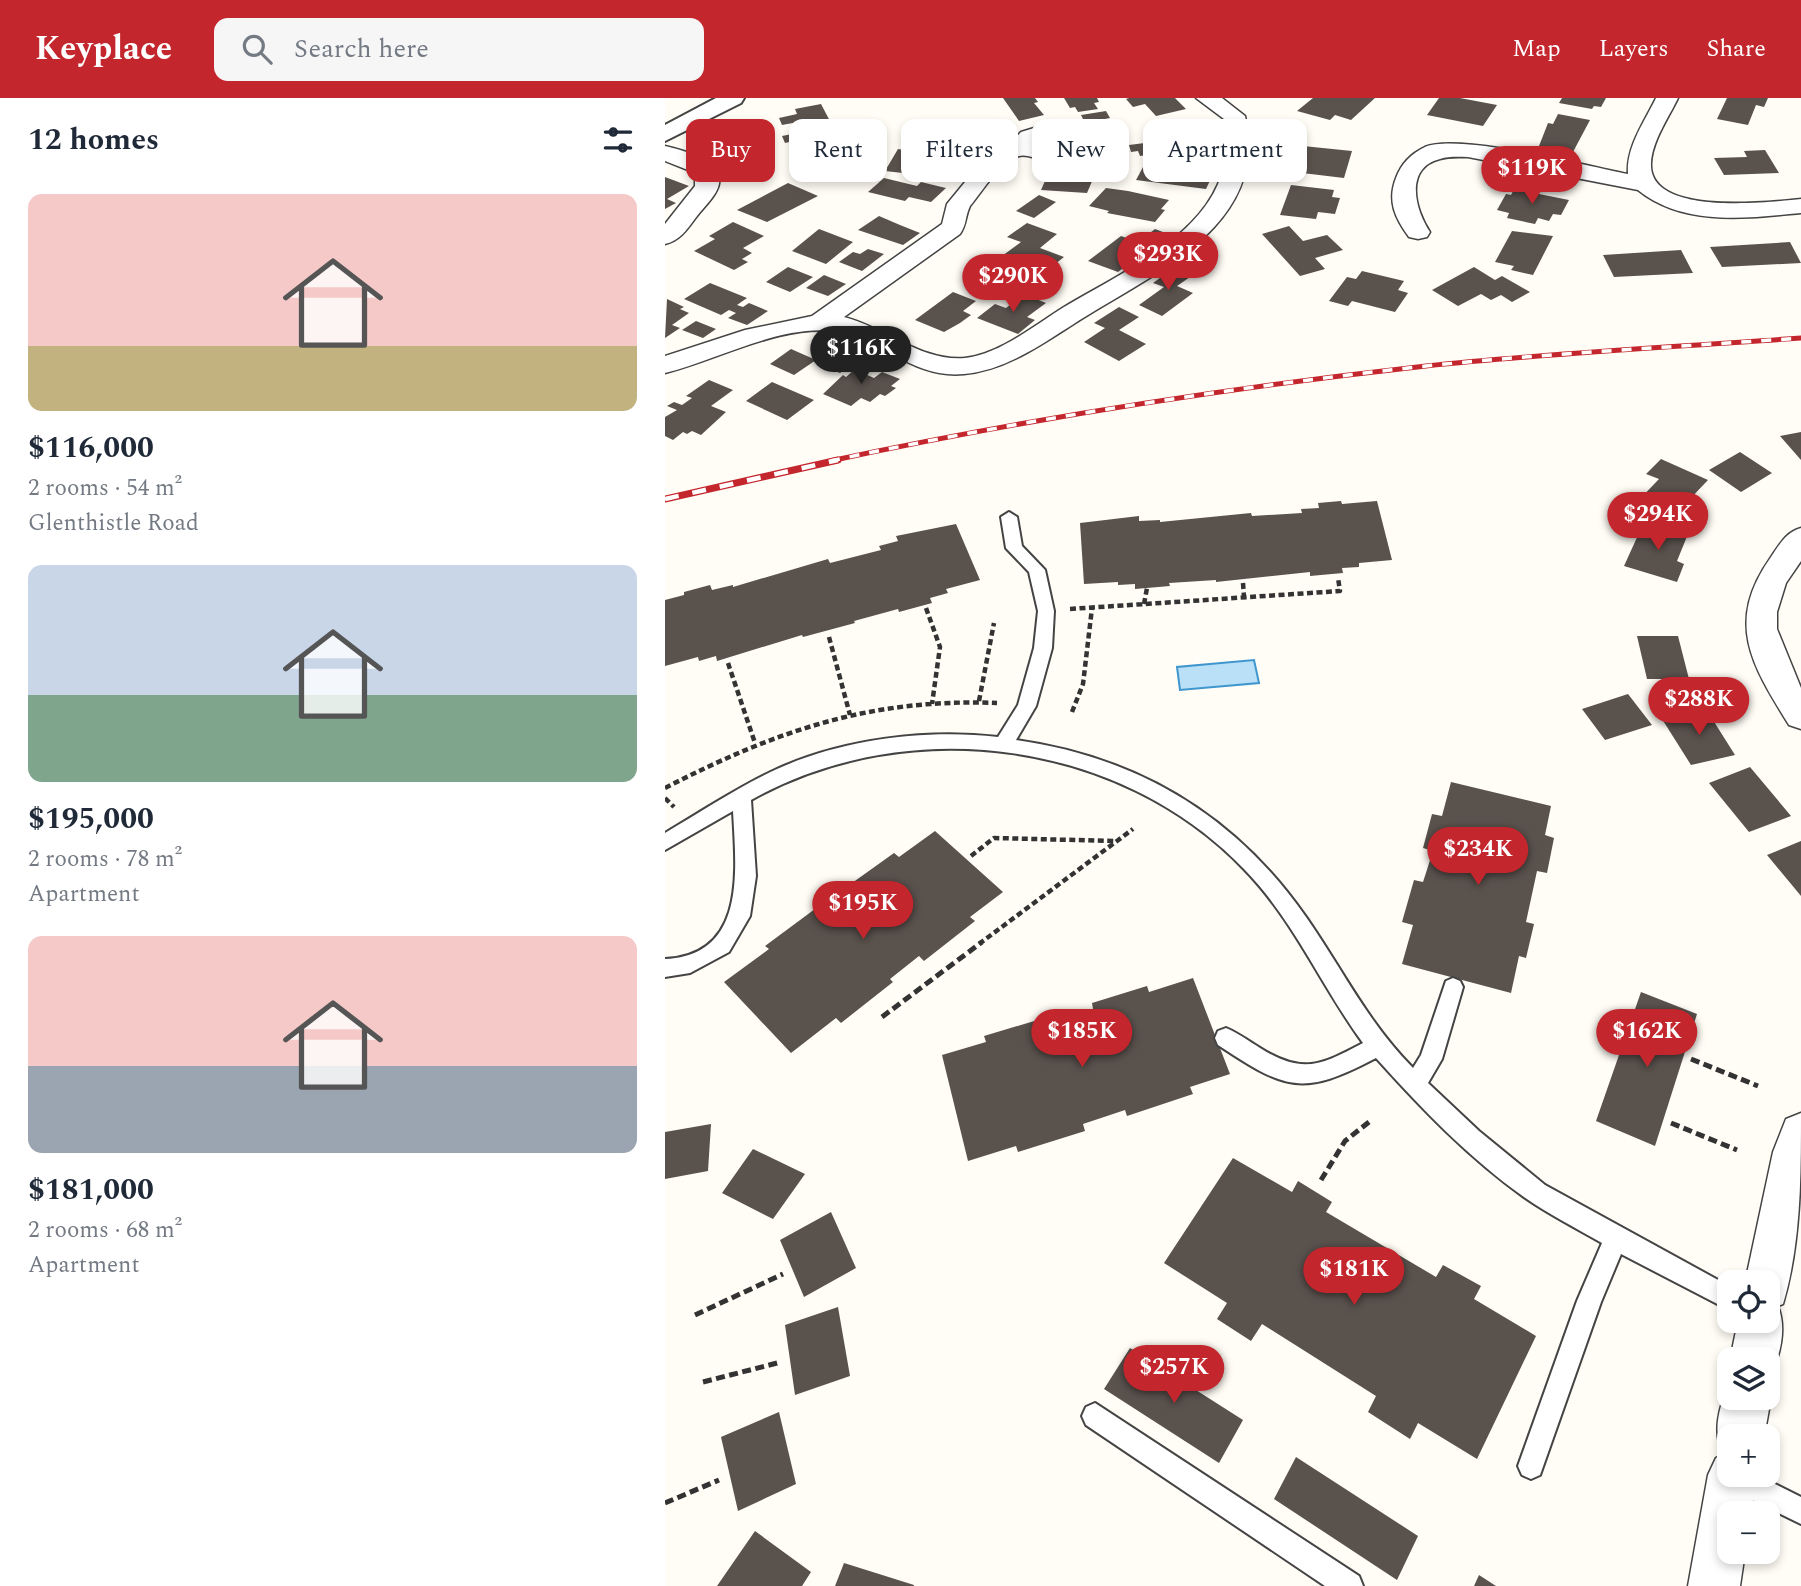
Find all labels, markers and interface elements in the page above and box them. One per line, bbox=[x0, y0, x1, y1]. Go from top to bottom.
search box bbox=[214, 18, 704, 81]
text: Keyplace bbox=[35, 24, 172, 74]
text: Search here bbox=[294, 29, 429, 69]
icon: search bbox=[238, 30, 276, 68]
text: Map bbox=[1512, 31, 1561, 67]
text: Layers bbox=[1599, 31, 1669, 67]
text: Share bbox=[1707, 31, 1766, 67]
text: 12 homes bbox=[28, 117, 159, 163]
chip: Buy bbox=[686, 119, 775, 182]
chip: Rent bbox=[789, 119, 887, 182]
chip: Filters bbox=[901, 119, 1018, 182]
chip: New bbox=[1032, 119, 1129, 182]
chip: Apartment bbox=[1143, 119, 1307, 182]
icon: filters bbox=[599, 121, 637, 159]
pin: $119K bbox=[1483, 146, 1581, 206]
text: $119K bbox=[1497, 151, 1567, 186]
pin: $293K bbox=[1119, 232, 1217, 292]
text: $293K bbox=[1133, 237, 1203, 272]
icon: home bbox=[270, 240, 396, 366]
pin: $290K bbox=[964, 254, 1062, 314]
text: $290K bbox=[978, 259, 1048, 294]
pin: $116K bbox=[812, 327, 910, 386]
text: $116K bbox=[826, 331, 896, 366]
text: $116,000 bbox=[28, 425, 154, 471]
text: 2 rooms · 54 m² bbox=[28, 471, 182, 506]
pin: $294K bbox=[1609, 492, 1707, 552]
text: $294K bbox=[1623, 497, 1693, 532]
text: Glenthistle Road bbox=[28, 506, 199, 541]
icon: home bbox=[270, 611, 396, 737]
pin: $288K bbox=[1650, 678, 1748, 737]
text: $288K bbox=[1664, 682, 1734, 717]
text: $195,000 bbox=[28, 796, 154, 842]
pin: $234K bbox=[1429, 828, 1527, 887]
text: $234K bbox=[1443, 832, 1513, 867]
text: 2 rooms · 78 m² bbox=[28, 842, 182, 877]
text: Apartment bbox=[28, 877, 140, 912]
pin: $195K bbox=[814, 882, 912, 941]
text: $195K bbox=[828, 886, 898, 921]
icon: home bbox=[270, 982, 396, 1108]
pin: $185K bbox=[1033, 1010, 1131, 1069]
pin: $162K bbox=[1598, 1010, 1696, 1069]
text: $185K bbox=[1047, 1014, 1117, 1049]
text: $162K bbox=[1612, 1014, 1682, 1049]
text: $181,000 bbox=[28, 1167, 154, 1213]
text: 2 rooms · 68 m² bbox=[28, 1213, 182, 1248]
text: Apartment bbox=[28, 1248, 140, 1283]
pin: $181K bbox=[1305, 1248, 1403, 1307]
text: $181K bbox=[1319, 1252, 1389, 1287]
map controls bbox=[1717, 1270, 1780, 1564]
button: locate bbox=[1717, 1270, 1780, 1333]
pin: $257K bbox=[1125, 1346, 1223, 1405]
button: layers bbox=[1717, 1347, 1780, 1410]
text: $257K bbox=[1139, 1350, 1209, 1385]
button: + bbox=[1717, 1424, 1780, 1487]
button: − bbox=[1717, 1501, 1780, 1564]

